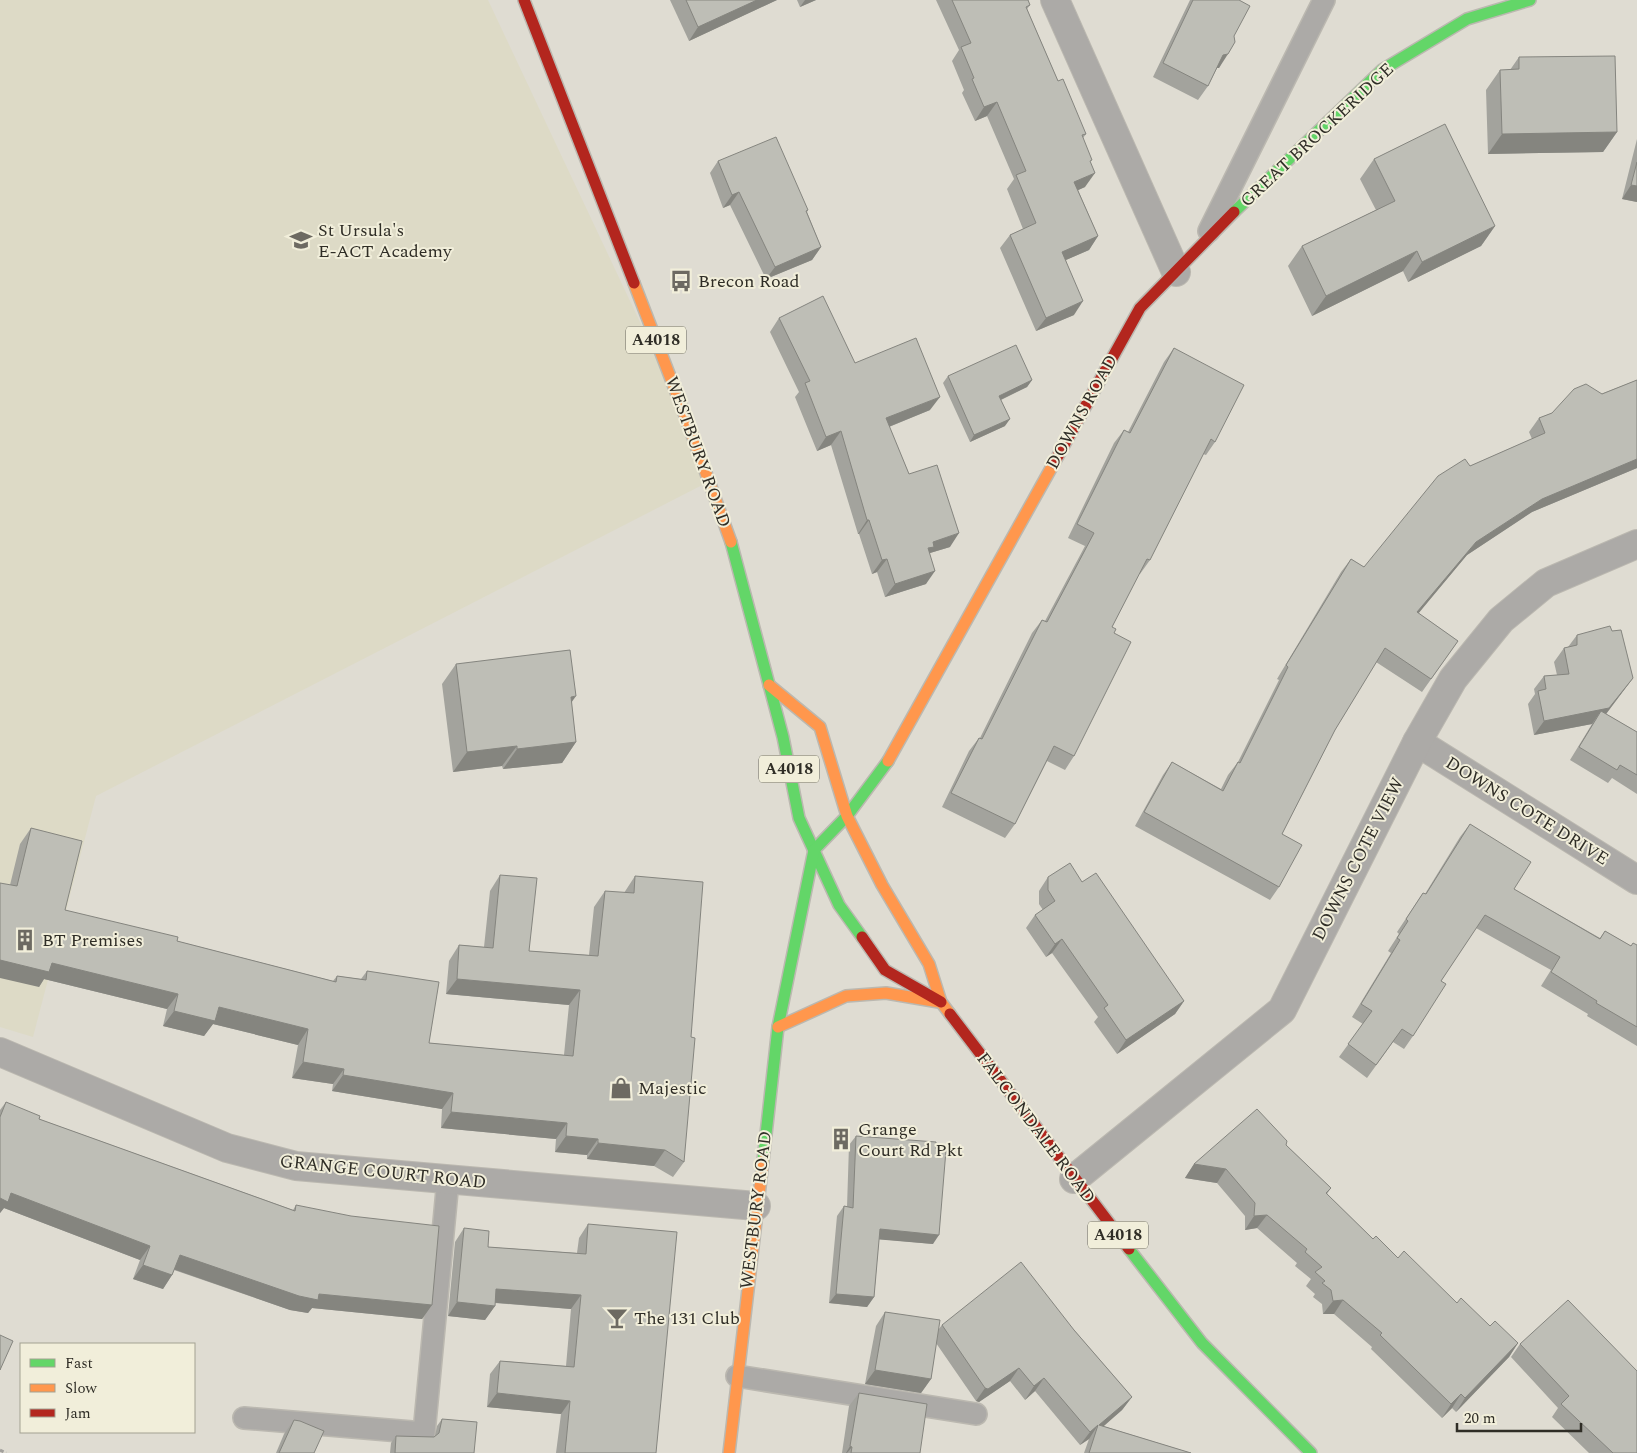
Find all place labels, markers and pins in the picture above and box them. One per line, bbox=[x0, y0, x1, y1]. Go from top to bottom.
place label: St Ursula's E-ACT Academy bbox=[318, 217, 453, 265]
school or university icon: St Ursula's E-ACT Academy bbox=[288, 227, 314, 253]
bus stop icon: Brecon Road bbox=[668, 268, 694, 294]
place label: Brecon Road bbox=[698, 268, 800, 295]
building icon: BT Premises bbox=[12, 927, 38, 953]
place label: BT Premises bbox=[42, 927, 143, 954]
shop icon: Majestic bbox=[608, 1075, 634, 1101]
place label: Majestic bbox=[638, 1075, 707, 1102]
place label: Grange Court Rd Pkt bbox=[858, 1116, 963, 1164]
building icon: Grange Court Rd Pkt bbox=[828, 1126, 854, 1152]
bar icon: The 131 Club bbox=[604, 1305, 630, 1331]
place label: The 131 Club bbox=[634, 1305, 740, 1332]

